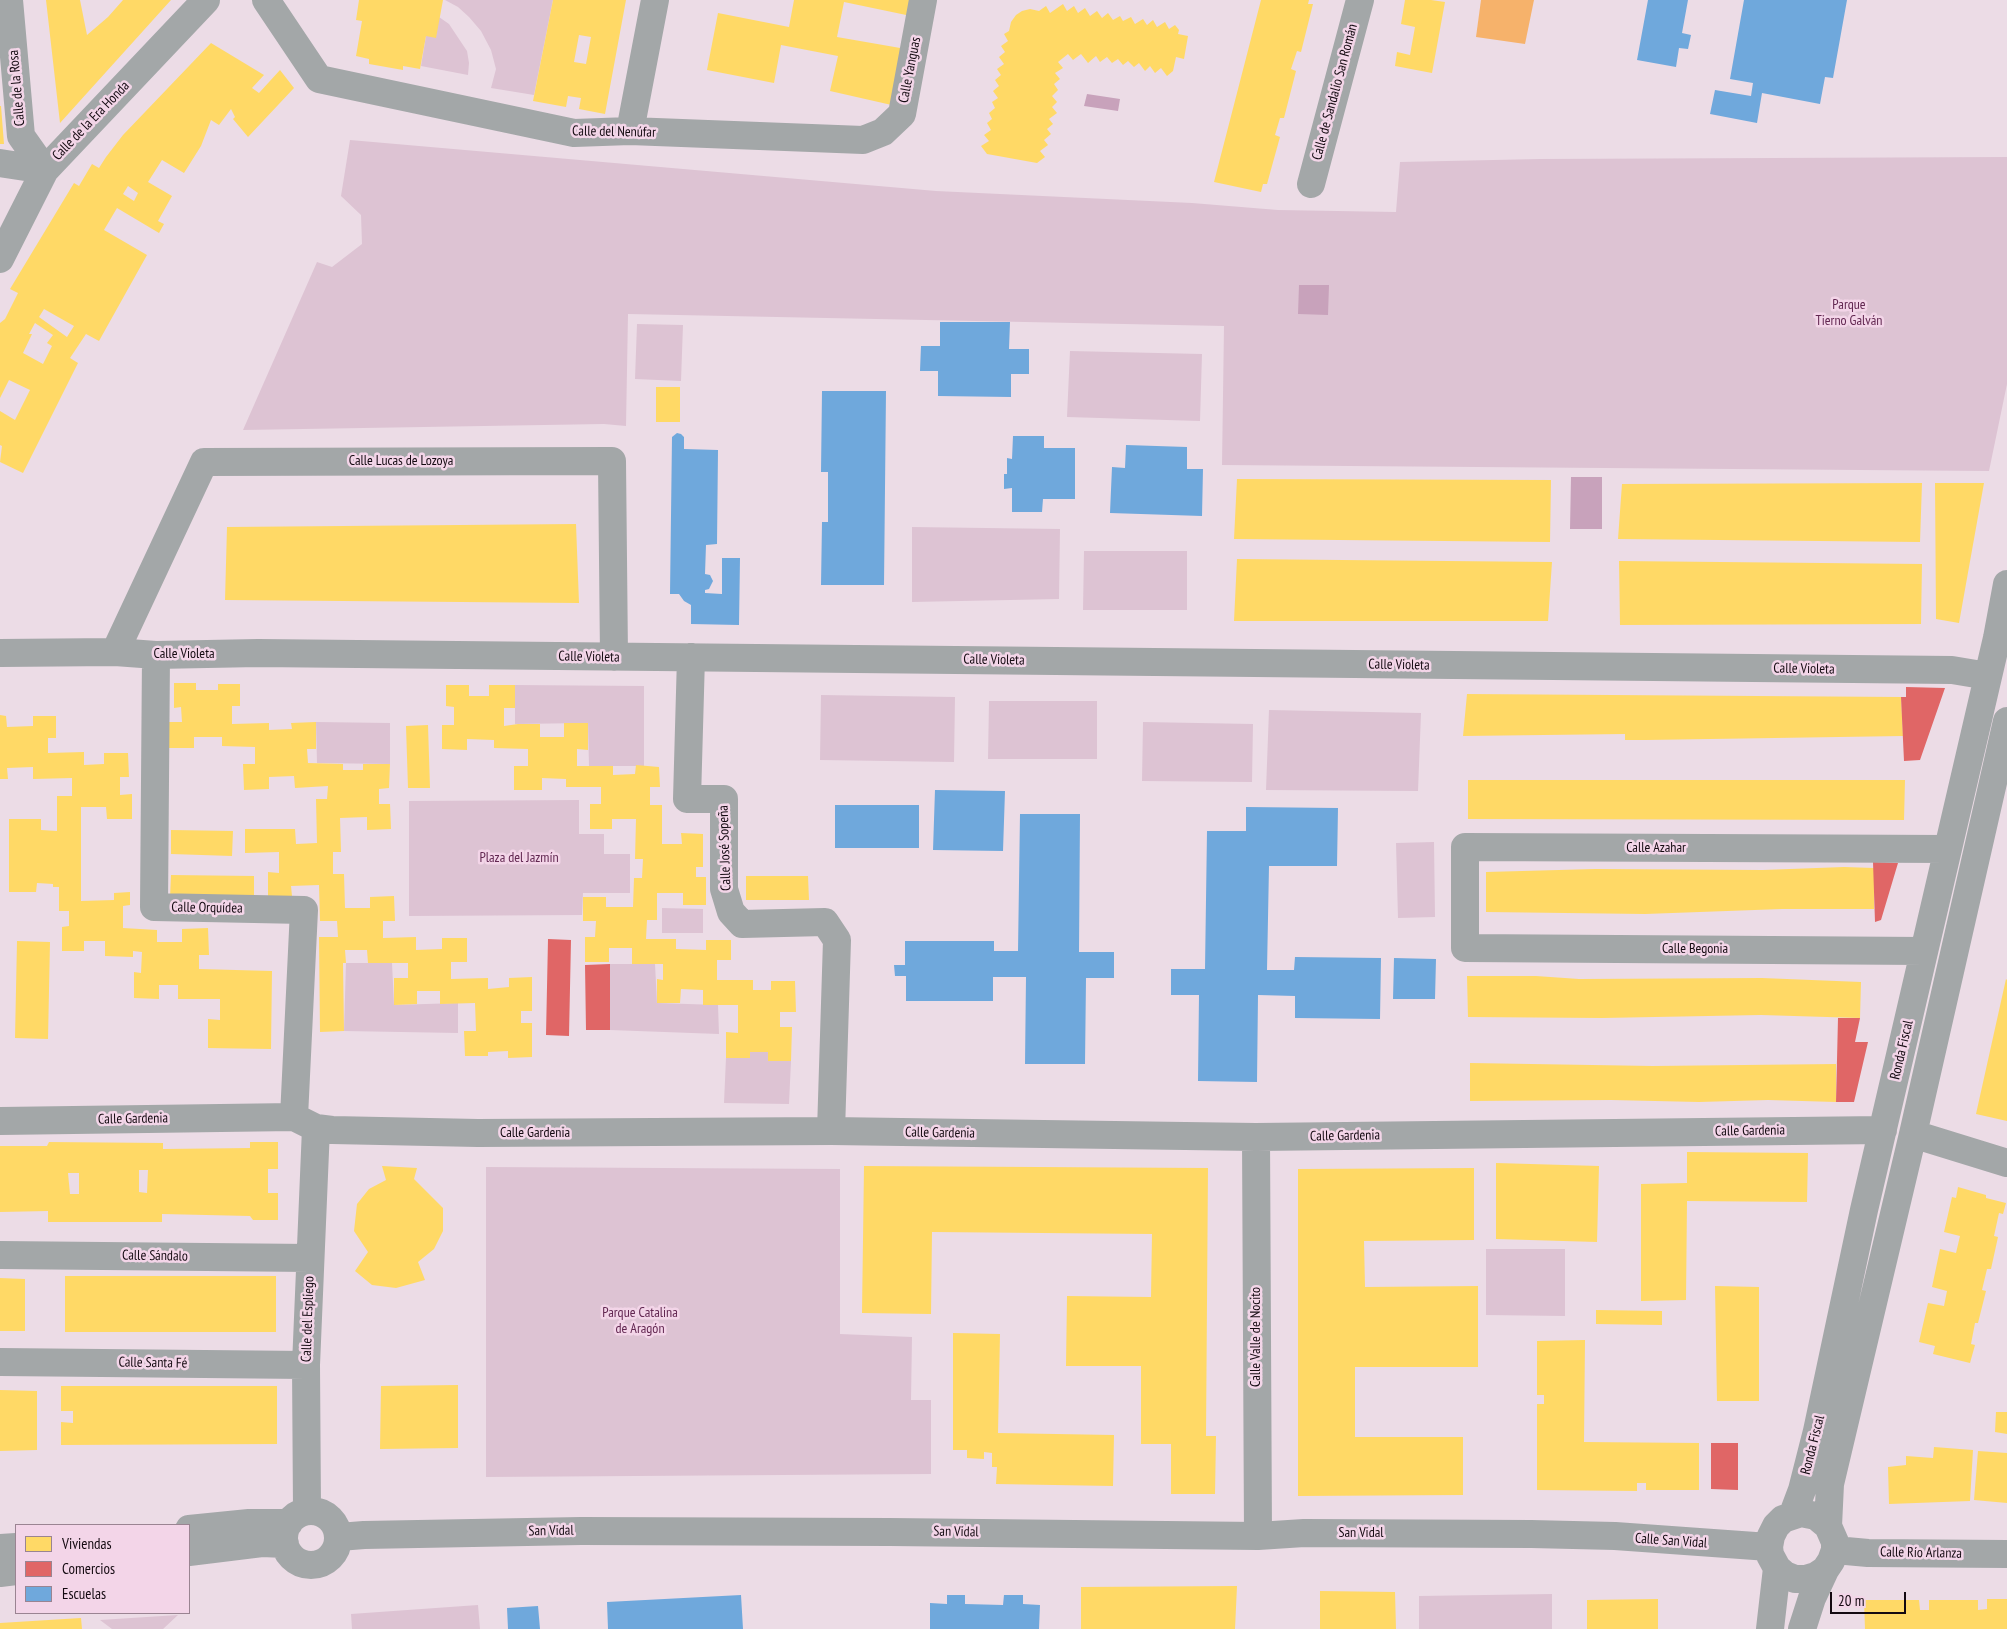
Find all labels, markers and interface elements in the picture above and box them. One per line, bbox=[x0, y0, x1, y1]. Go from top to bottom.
street label: Calle de Sandalio San Román bbox=[1309, 22, 1361, 162]
street label: Calle Yanguas bbox=[895, 36, 925, 104]
street label: Calle de la Rosa bbox=[5, 49, 29, 127]
street label: Calle de la Era Honda bbox=[49, 78, 133, 164]
street label: Calle del Nenúfar bbox=[572, 123, 656, 141]
park label: Parque Tierno Galván bbox=[1815, 297, 1883, 330]
street label: Calle Lucas de Lozoya bbox=[349, 453, 453, 469]
street label: Calle Violeta bbox=[153, 646, 215, 662]
street label: Calle Violeta bbox=[558, 648, 620, 666]
street label: Calle Violeta bbox=[963, 651, 1025, 669]
street label: Calle Violeta bbox=[1368, 656, 1430, 674]
street label: Calle Violeta bbox=[1773, 660, 1835, 678]
street label: Calle José Sopeña bbox=[715, 805, 735, 891]
street label: Calle Azahar bbox=[1626, 840, 1686, 856]
park label: Plaza del Jazmín bbox=[479, 850, 559, 866]
street label: Calle Orquídea bbox=[171, 899, 243, 917]
street label: Calle Begonia bbox=[1662, 941, 1728, 957]
street label: Ronda Fiscal bbox=[1887, 1019, 1917, 1081]
street label: Calle Gardenia bbox=[98, 1110, 168, 1128]
street label: Calle Gardenia bbox=[1715, 1122, 1785, 1140]
street label: Calle Gardenia bbox=[905, 1124, 975, 1142]
street label: Calle Gardenia bbox=[500, 1125, 570, 1141]
street label: Calle Gardenia bbox=[1310, 1127, 1380, 1145]
street label: Calle Sándalo bbox=[122, 1247, 188, 1265]
street label: Calle del Espliego bbox=[298, 1276, 318, 1362]
street label: Calle Valle de Nocito bbox=[1248, 1287, 1264, 1387]
park label: Parque Catalina de Aragón bbox=[602, 1305, 678, 1338]
street label: Calle Santa Fé bbox=[118, 1354, 188, 1372]
street label: Ronda Fiscal bbox=[1798, 1414, 1828, 1476]
street label: San Vidal bbox=[528, 1522, 574, 1540]
street label: San Vidal bbox=[933, 1523, 979, 1541]
legend bbox=[15, 1524, 190, 1614]
street label: San Vidal bbox=[1338, 1525, 1384, 1541]
street label: Calle San Vidal bbox=[1634, 1530, 1708, 1552]
text: Viviendas bbox=[62, 1534, 112, 1553]
street label: Calle Río Arlanza bbox=[1880, 1544, 1962, 1562]
text: Comercios bbox=[62, 1559, 115, 1578]
scale bar bbox=[1832, 1582, 1908, 1614]
text: Escuelas bbox=[62, 1584, 106, 1603]
text: 20 m bbox=[1838, 1591, 1864, 1610]

